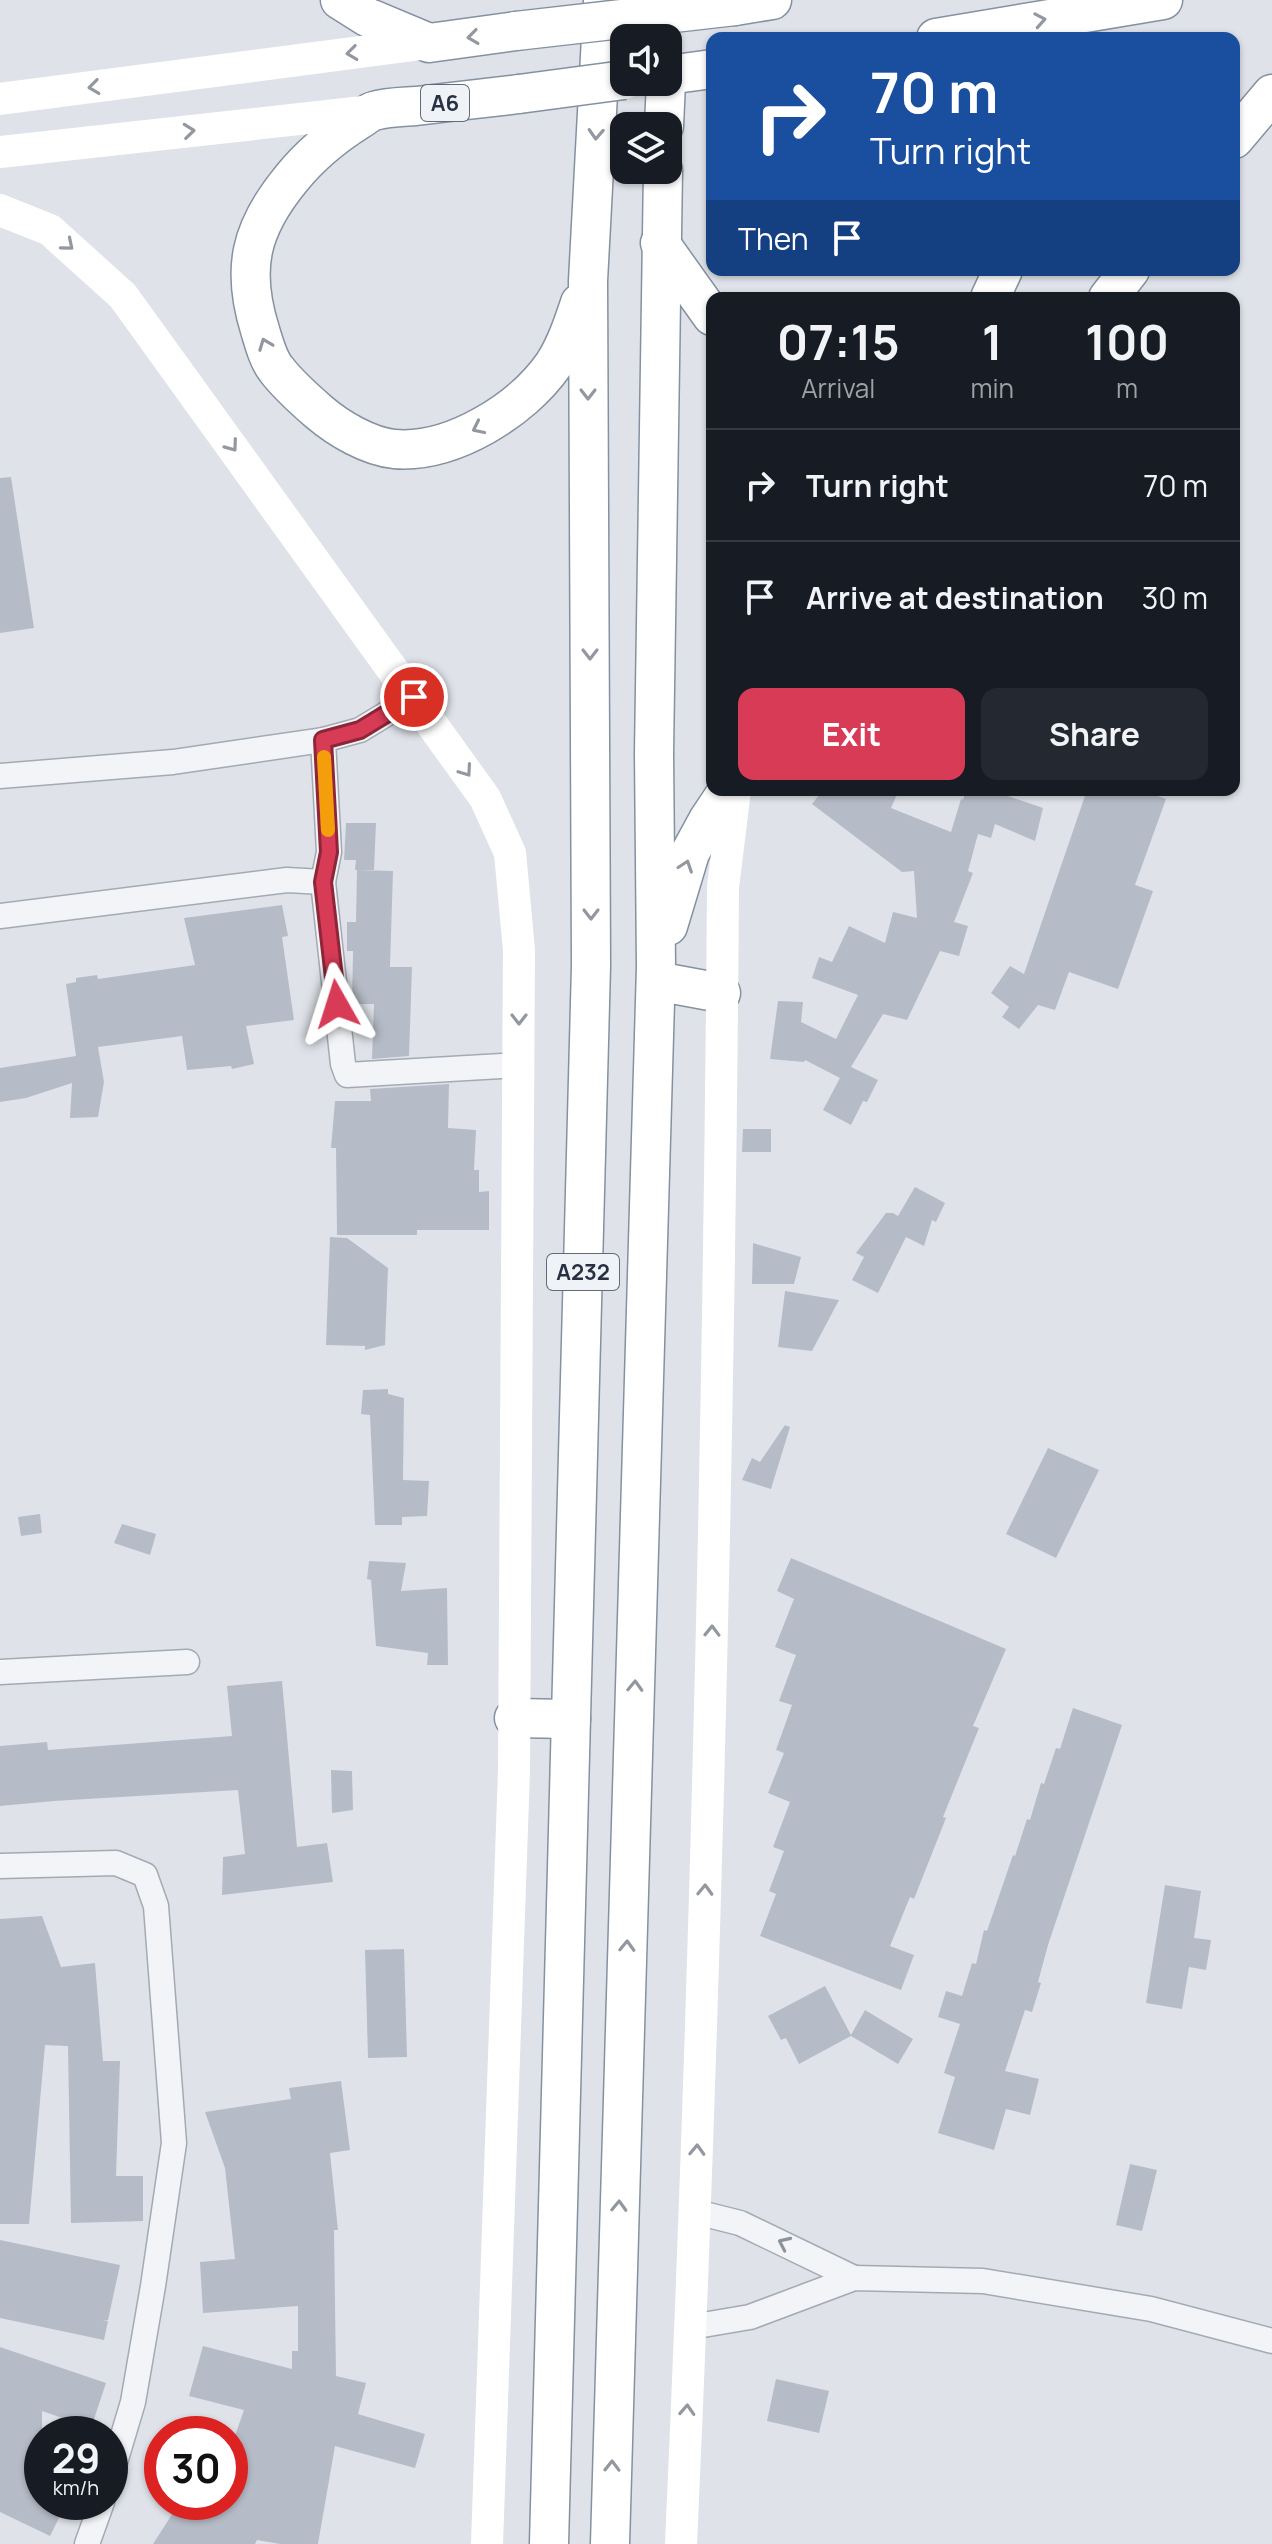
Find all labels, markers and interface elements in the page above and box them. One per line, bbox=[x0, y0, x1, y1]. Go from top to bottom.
one-way arrow bbox=[1034, 13, 1047, 30]
map controls bbox=[610, 24, 682, 184]
button: sound bbox=[610, 24, 682, 96]
one-way arrow bbox=[466, 28, 479, 45]
one-way arrow bbox=[345, 44, 359, 61]
text: 70 m bbox=[870, 53, 998, 130]
icon: right bbox=[738, 64, 842, 168]
one-way arrow bbox=[87, 78, 100, 95]
road number: A6 bbox=[421, 85, 469, 121]
button: layers bbox=[610, 112, 682, 184]
one-way arrow bbox=[182, 123, 196, 140]
text: Turn right bbox=[870, 126, 1031, 175]
one-way arrow bbox=[588, 128, 605, 141]
icon: arrive bbox=[825, 216, 869, 260]
text: Then bbox=[738, 218, 809, 259]
one-way arrow bbox=[59, 236, 74, 250]
text: 07:15 bbox=[777, 309, 900, 374]
text: 1 bbox=[982, 309, 1003, 374]
text: 100 bbox=[1085, 309, 1169, 374]
one-way arrow bbox=[258, 338, 275, 352]
text: Arrival bbox=[801, 370, 875, 406]
text: min bbox=[970, 370, 1014, 406]
text: m bbox=[1116, 370, 1138, 406]
one-way arrow bbox=[579, 388, 597, 401]
one-way arrow bbox=[471, 418, 486, 434]
one-way arrow bbox=[222, 438, 237, 452]
icon: right bbox=[738, 463, 782, 507]
text: Turn right bbox=[806, 465, 949, 506]
text: 70 m bbox=[1143, 465, 1208, 506]
icon: arrive bbox=[738, 575, 782, 619]
text: Arrive at destination bbox=[806, 577, 1104, 618]
text: 30 m bbox=[1142, 577, 1208, 618]
one-way arrow bbox=[581, 648, 598, 661]
pin bbox=[380, 663, 448, 731]
icon: arrive bbox=[392, 675, 436, 719]
button: Exit bbox=[738, 688, 965, 780]
button: Share bbox=[981, 688, 1208, 780]
one-way arrow bbox=[456, 762, 471, 776]
one-way arrow bbox=[676, 860, 693, 874]
one-way arrow bbox=[582, 908, 600, 921]
position arrow bbox=[295, 962, 379, 1046]
one-way arrow bbox=[510, 1013, 528, 1026]
road number: A232 bbox=[547, 1254, 619, 1290]
one-way arrow bbox=[703, 1624, 721, 1637]
one-way arrow bbox=[626, 1679, 643, 1692]
one-way arrow bbox=[696, 1883, 713, 1896]
one-way arrow bbox=[618, 1939, 635, 1952]
one-way arrow bbox=[689, 2143, 706, 2156]
one-way arrow bbox=[610, 2199, 628, 2212]
one-way arrow bbox=[778, 2237, 792, 2253]
one-way arrow bbox=[679, 2403, 696, 2416]
speed limit sign: 30 bbox=[144, 2416, 248, 2520]
text: 29 bbox=[52, 2430, 100, 2485]
one-way arrow bbox=[603, 2459, 620, 2472]
text: km/h bbox=[53, 2474, 99, 2501]

